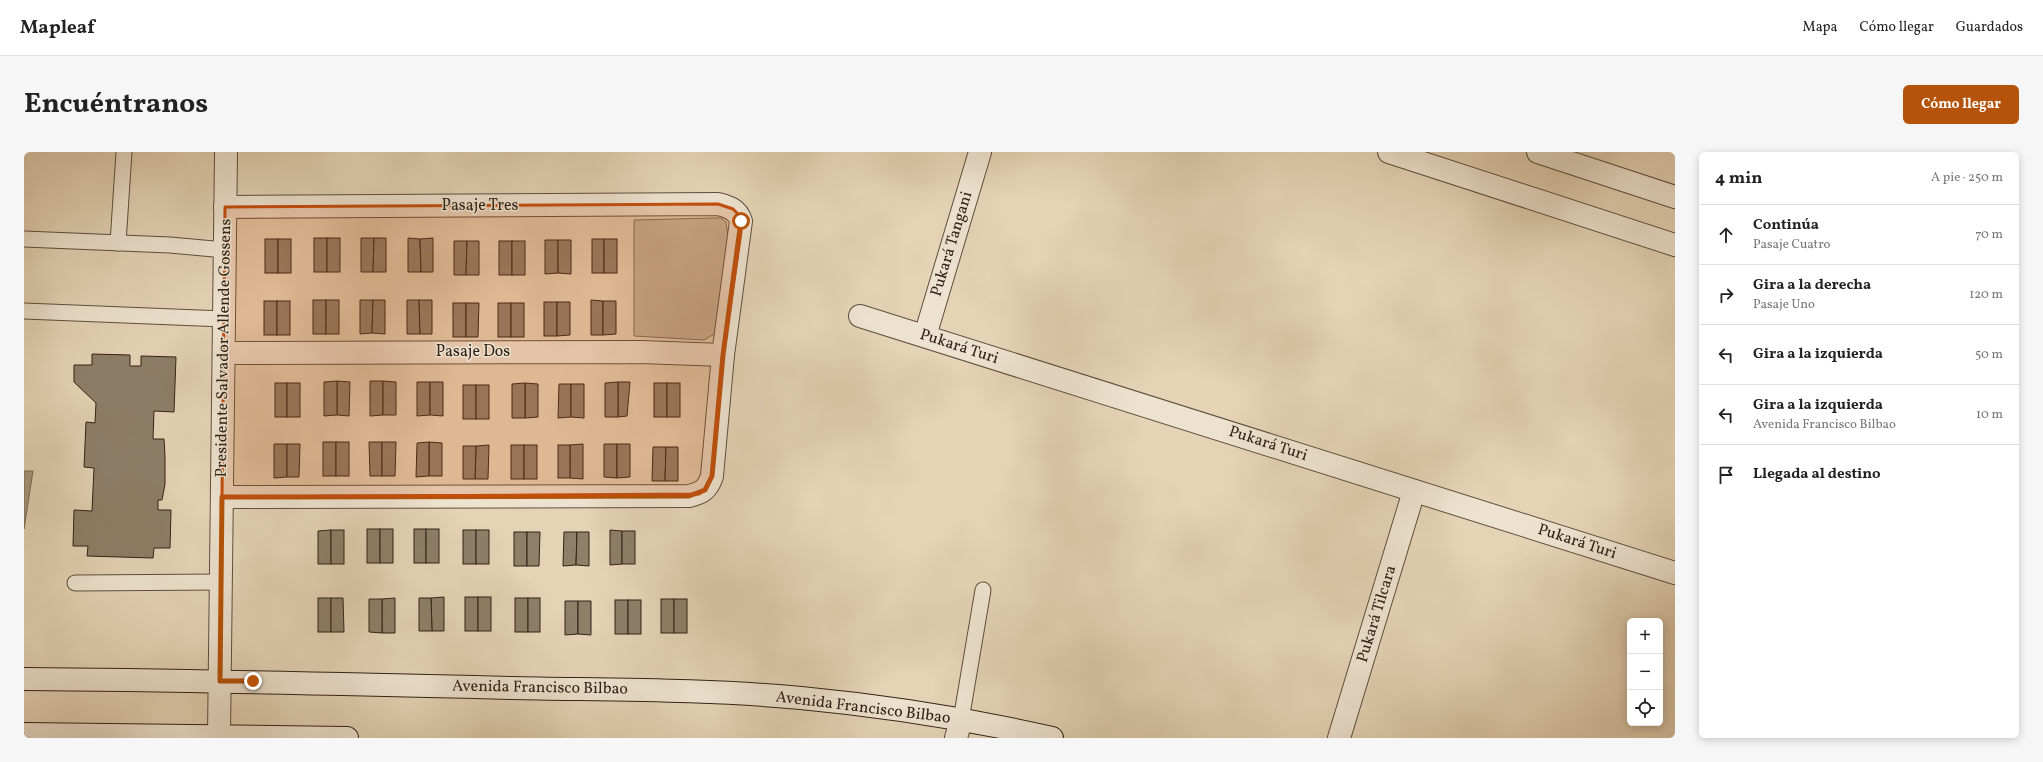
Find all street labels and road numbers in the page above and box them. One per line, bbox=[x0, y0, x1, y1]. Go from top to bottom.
street label: Pukará Tangani bbox=[926, 189, 978, 299]
street label: Pasaje Tres bbox=[442, 195, 519, 217]
street label: Presidente Salvador Allende Gossens bbox=[211, 218, 237, 478]
street label: Pukará Turi bbox=[917, 324, 1001, 370]
street label: Pasaje Dos bbox=[436, 341, 510, 363]
street label: Pukará Turi bbox=[1226, 421, 1310, 467]
street label: Pukará Turi bbox=[1535, 519, 1619, 565]
street label: Pukará Tilcara bbox=[1352, 563, 1402, 665]
street label: Avenida Francisco Bilbao bbox=[452, 675, 628, 701]
street label: Avenida Francisco Bilbao bbox=[774, 686, 952, 730]

